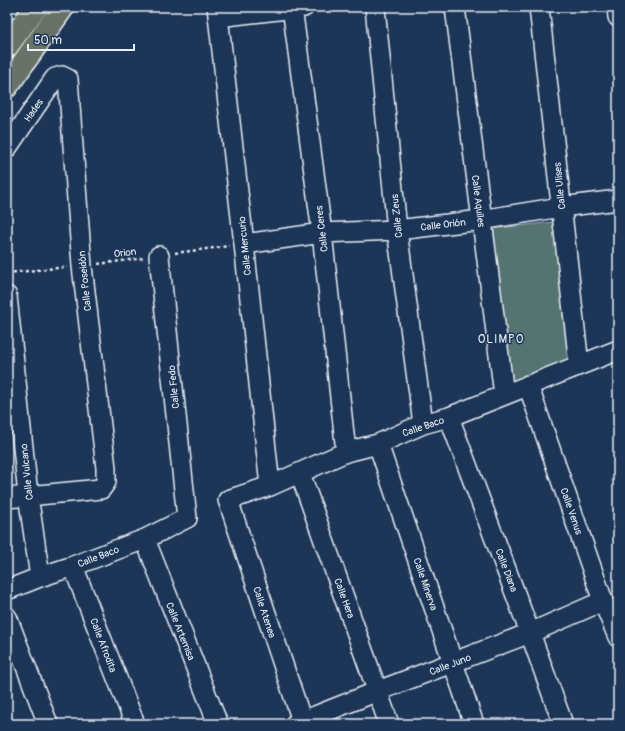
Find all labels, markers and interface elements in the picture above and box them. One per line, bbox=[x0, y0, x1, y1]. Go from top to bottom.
scale bar bbox=[28, 26, 134, 52]
text: 50 m bbox=[34, 33, 62, 48]
street label: Hades bbox=[22, 96, 46, 124]
street label: Calle Ulises bbox=[551, 161, 568, 210]
street label: Calle Aquiles bbox=[469, 174, 487, 228]
street label: Calle Zeus bbox=[389, 193, 405, 238]
street label: Calle Ceres bbox=[313, 205, 331, 253]
street label: Calle Mercurio bbox=[236, 215, 254, 276]
street label: Calle Orión bbox=[420, 216, 467, 234]
street label: Orion bbox=[113, 246, 137, 260]
street label: Calle Poseidón bbox=[76, 250, 94, 312]
district label: OLIMPO bbox=[478, 332, 524, 347]
street label: Calle Fedo bbox=[166, 364, 182, 409]
street label: Calle Baco bbox=[401, 414, 446, 440]
street label: Calle Vulcano bbox=[18, 442, 36, 501]
street label: Calle Venus bbox=[557, 486, 585, 537]
street label: Calle Baco bbox=[76, 543, 121, 570]
street label: Calle Diana bbox=[492, 547, 520, 594]
street label: Calle Minerva bbox=[410, 556, 440, 613]
street label: Calle Hera bbox=[331, 577, 357, 620]
street label: Calle Atenea bbox=[250, 585, 278, 640]
street label: Calle Artemisa bbox=[163, 601, 197, 662]
street label: Calle Afrodita bbox=[87, 616, 119, 675]
street label: Calle Juno bbox=[428, 651, 474, 678]

